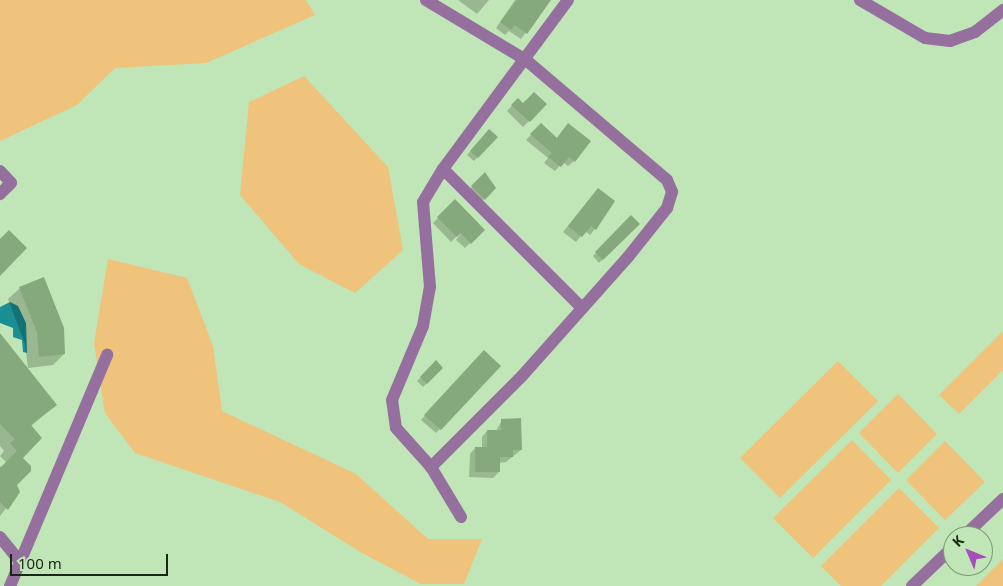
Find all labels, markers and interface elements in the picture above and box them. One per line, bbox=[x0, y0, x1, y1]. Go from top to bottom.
north arrow bbox=[943, 526, 993, 576]
text: K bbox=[948, 531, 968, 551]
scale bar bbox=[12, 544, 170, 576]
text: 100 m bbox=[18, 553, 62, 573]

